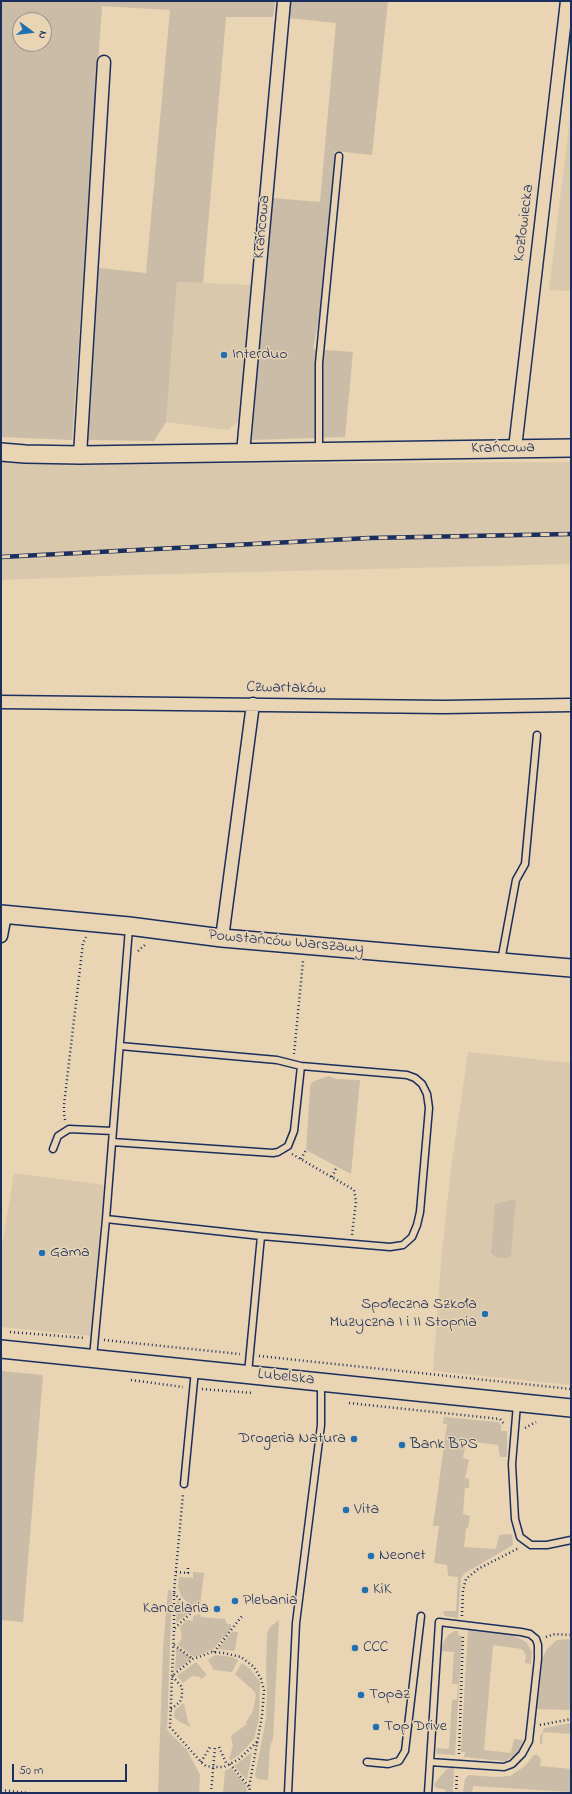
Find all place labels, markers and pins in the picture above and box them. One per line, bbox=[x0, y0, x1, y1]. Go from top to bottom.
place label: Interduo bbox=[232, 345, 288, 365]
marker: Interduo bbox=[219, 350, 229, 360]
place label: Gama bbox=[50, 1243, 90, 1263]
marker: Gama bbox=[37, 1248, 47, 1258]
place label: Społeczna Szkoła Muzyczna I i II Stopnia bbox=[330, 1295, 477, 1333]
marker: Społeczna Szkoła Muzyczna I i II Stopnia bbox=[480, 1309, 490, 1319]
place label: Drogeria Natura bbox=[239, 1429, 346, 1449]
marker: Drogeria Natura bbox=[349, 1434, 359, 1444]
place label: Bank BPS bbox=[410, 1435, 478, 1455]
marker: Bank BPS bbox=[397, 1440, 407, 1450]
place label: Vita bbox=[354, 1500, 379, 1520]
marker: Vita bbox=[341, 1505, 351, 1515]
place label: Neonet bbox=[379, 1546, 426, 1566]
marker: Neonet bbox=[366, 1551, 376, 1561]
place label: KiK bbox=[373, 1580, 391, 1600]
marker: KiK bbox=[360, 1585, 370, 1595]
place label: Plebania bbox=[243, 1591, 298, 1611]
marker: Plebania bbox=[230, 1596, 240, 1606]
place label: Kancelaria bbox=[143, 1599, 209, 1619]
marker: Kancelaria bbox=[212, 1604, 222, 1614]
place label: CCC bbox=[363, 1638, 388, 1658]
marker: CCC bbox=[350, 1643, 360, 1653]
place label: Topaz bbox=[369, 1685, 410, 1705]
marker: Topaz bbox=[356, 1690, 366, 1700]
place label: Top Drive bbox=[384, 1717, 447, 1737]
marker: Top Drive bbox=[371, 1722, 381, 1732]

